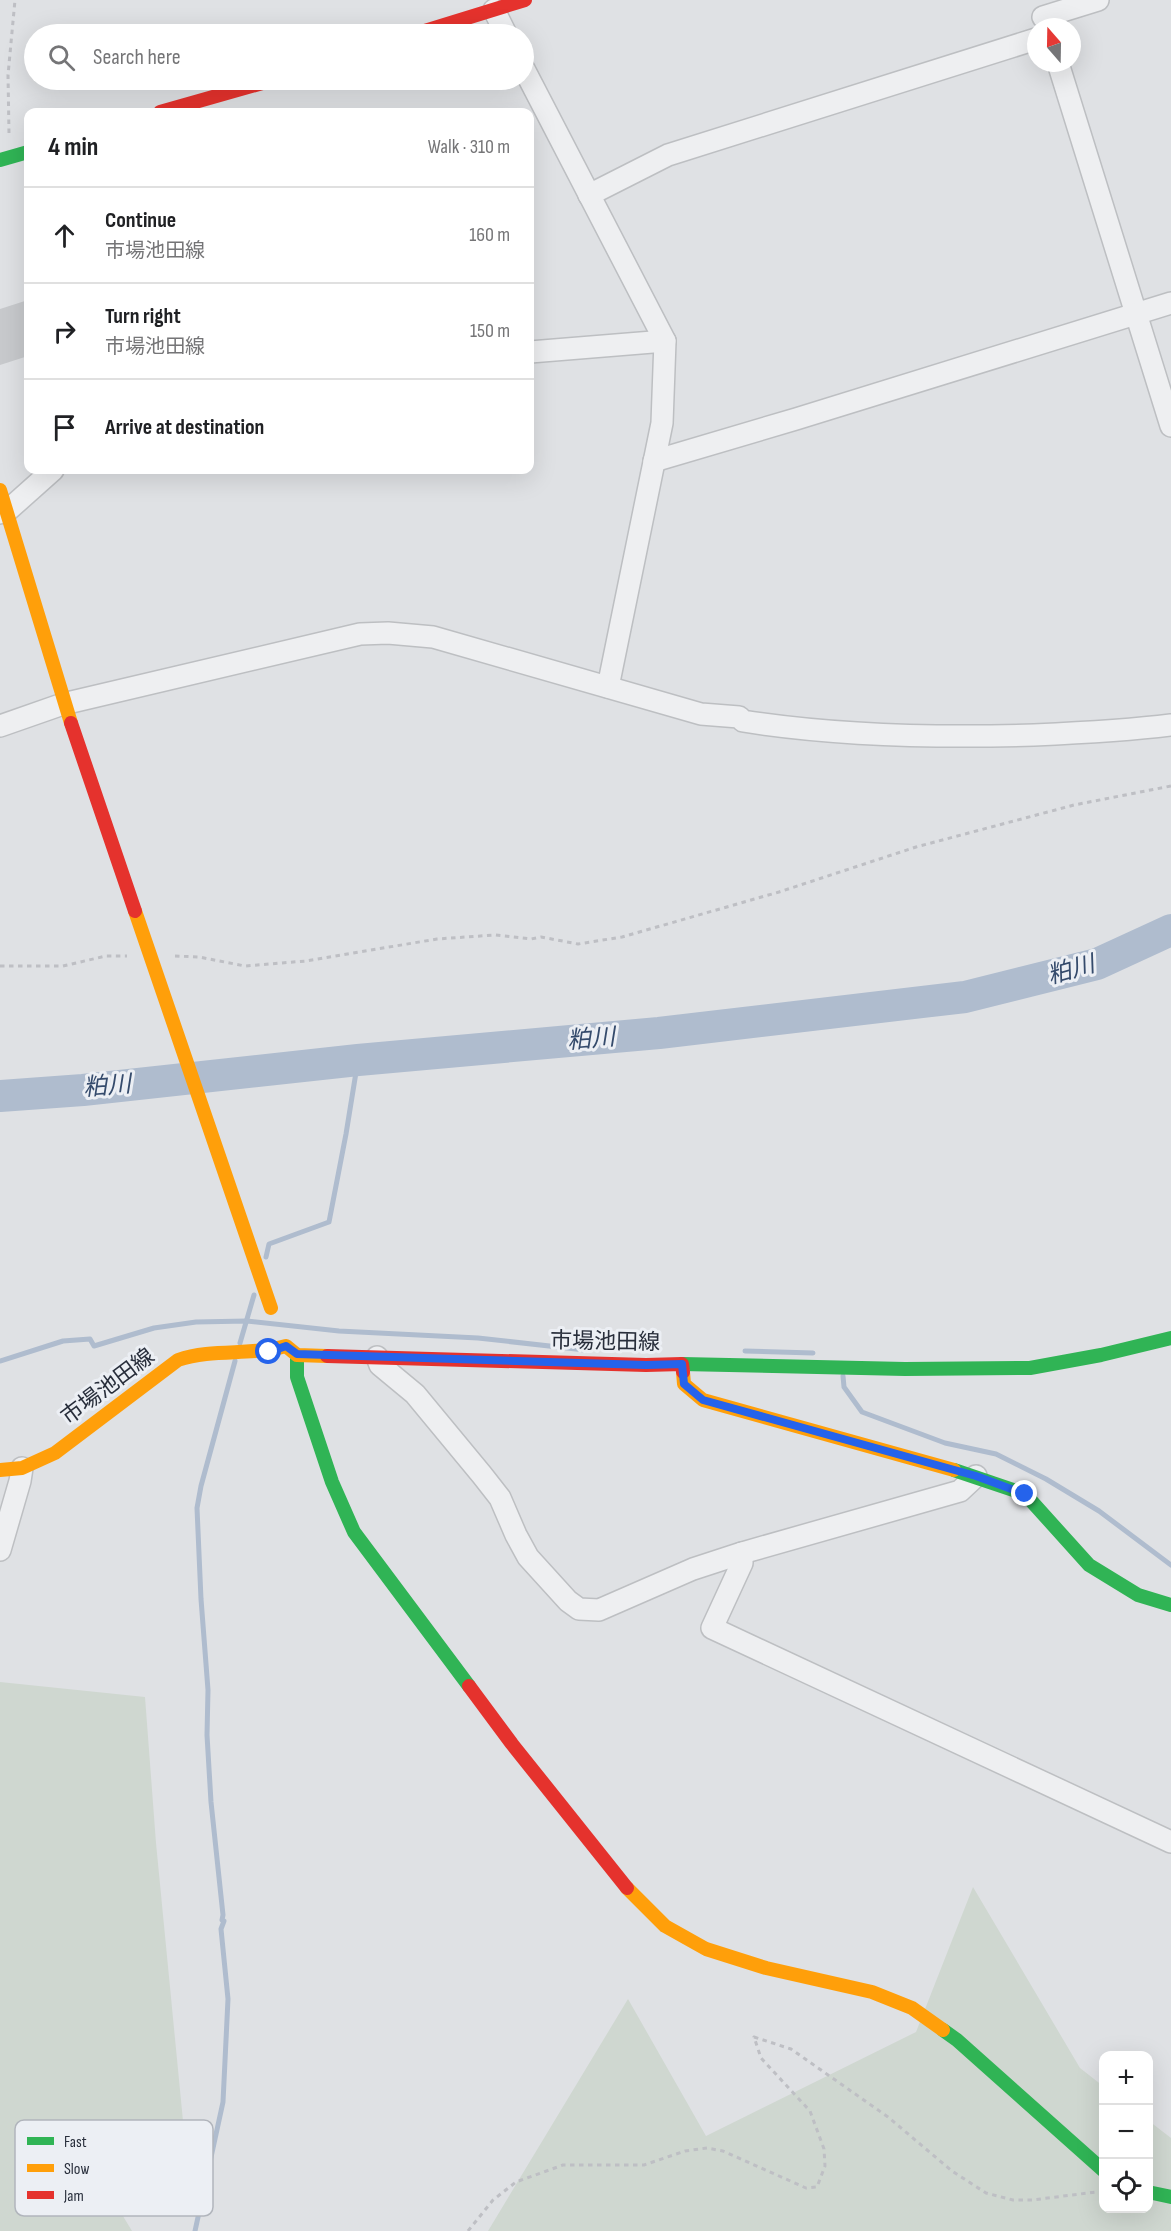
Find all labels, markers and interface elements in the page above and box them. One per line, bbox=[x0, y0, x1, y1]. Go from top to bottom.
north arrow bbox=[1027, 18, 1081, 72]
search box bbox=[24, 24, 534, 90]
icon: search bbox=[45, 41, 78, 74]
text: Search here bbox=[93, 44, 180, 71]
text: 4 min bbox=[48, 132, 98, 163]
text: Walk · 310 m bbox=[428, 135, 510, 159]
text: Continue bbox=[105, 207, 176, 234]
icon: ahead bbox=[48, 219, 81, 252]
text: 160 m bbox=[469, 223, 510, 247]
text: 市場池田線 bbox=[105, 239, 205, 263]
text: Turn right bbox=[105, 303, 181, 330]
icon: right bbox=[48, 315, 81, 348]
text: 150 m bbox=[470, 319, 510, 343]
text: 市場池田線 bbox=[105, 335, 205, 359]
icon: arrive bbox=[48, 411, 81, 444]
text: Arrive at destination bbox=[105, 414, 264, 441]
water label: 粕川 bbox=[1044, 949, 1101, 991]
water label: 粕川 bbox=[566, 1022, 619, 1056]
water label: 粕川 bbox=[82, 1069, 135, 1103]
street label: 市場池田線 bbox=[550, 1328, 660, 1356]
route start bbox=[255, 1338, 281, 1364]
street label: 市場池田線 bbox=[56, 1343, 160, 1431]
route end bbox=[1011, 1480, 1037, 1506]
map controls bbox=[1099, 2051, 1153, 2213]
button: + bbox=[1099, 2051, 1153, 2105]
button: − bbox=[1099, 2105, 1153, 2159]
legend bbox=[15, 2120, 213, 2216]
text: Fast bbox=[64, 2133, 87, 2152]
button: locate bbox=[1099, 2159, 1153, 2213]
text: Slow bbox=[64, 2160, 89, 2179]
text: Jam bbox=[63, 2187, 84, 2206]

